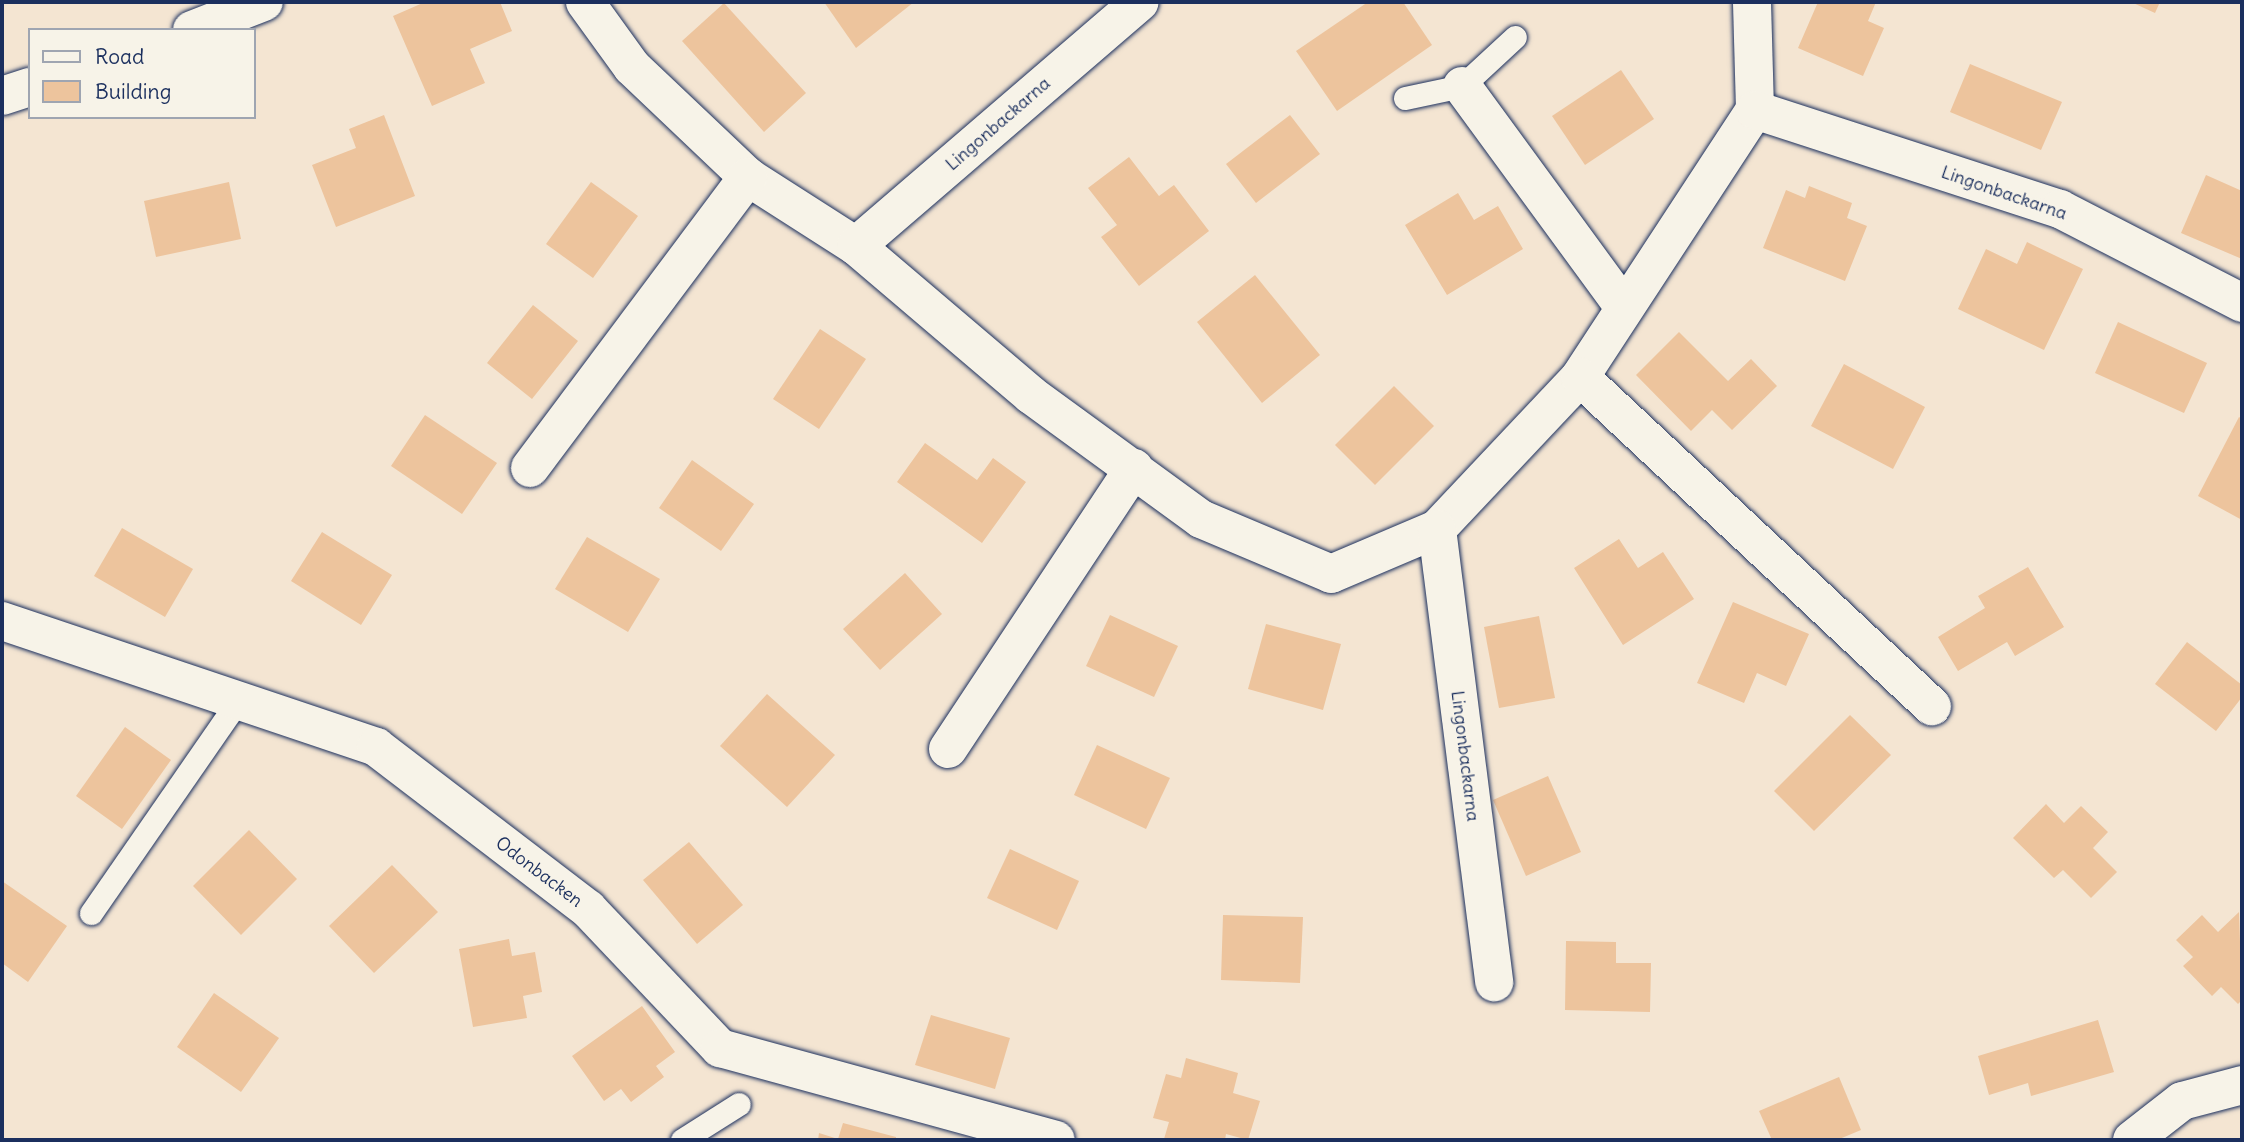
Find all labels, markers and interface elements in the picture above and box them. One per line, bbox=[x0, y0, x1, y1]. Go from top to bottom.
legend bbox=[28, 28, 256, 119]
text: Road bbox=[95, 43, 144, 70]
street label: Lingonbackarna bbox=[941, 73, 1055, 175]
text: Building bbox=[95, 78, 171, 105]
street label: Lingonbackarna bbox=[1938, 161, 2070, 225]
street label: Lingonbackarna bbox=[1446, 689, 1484, 823]
street label: Odonbacken bbox=[491, 832, 587, 912]

